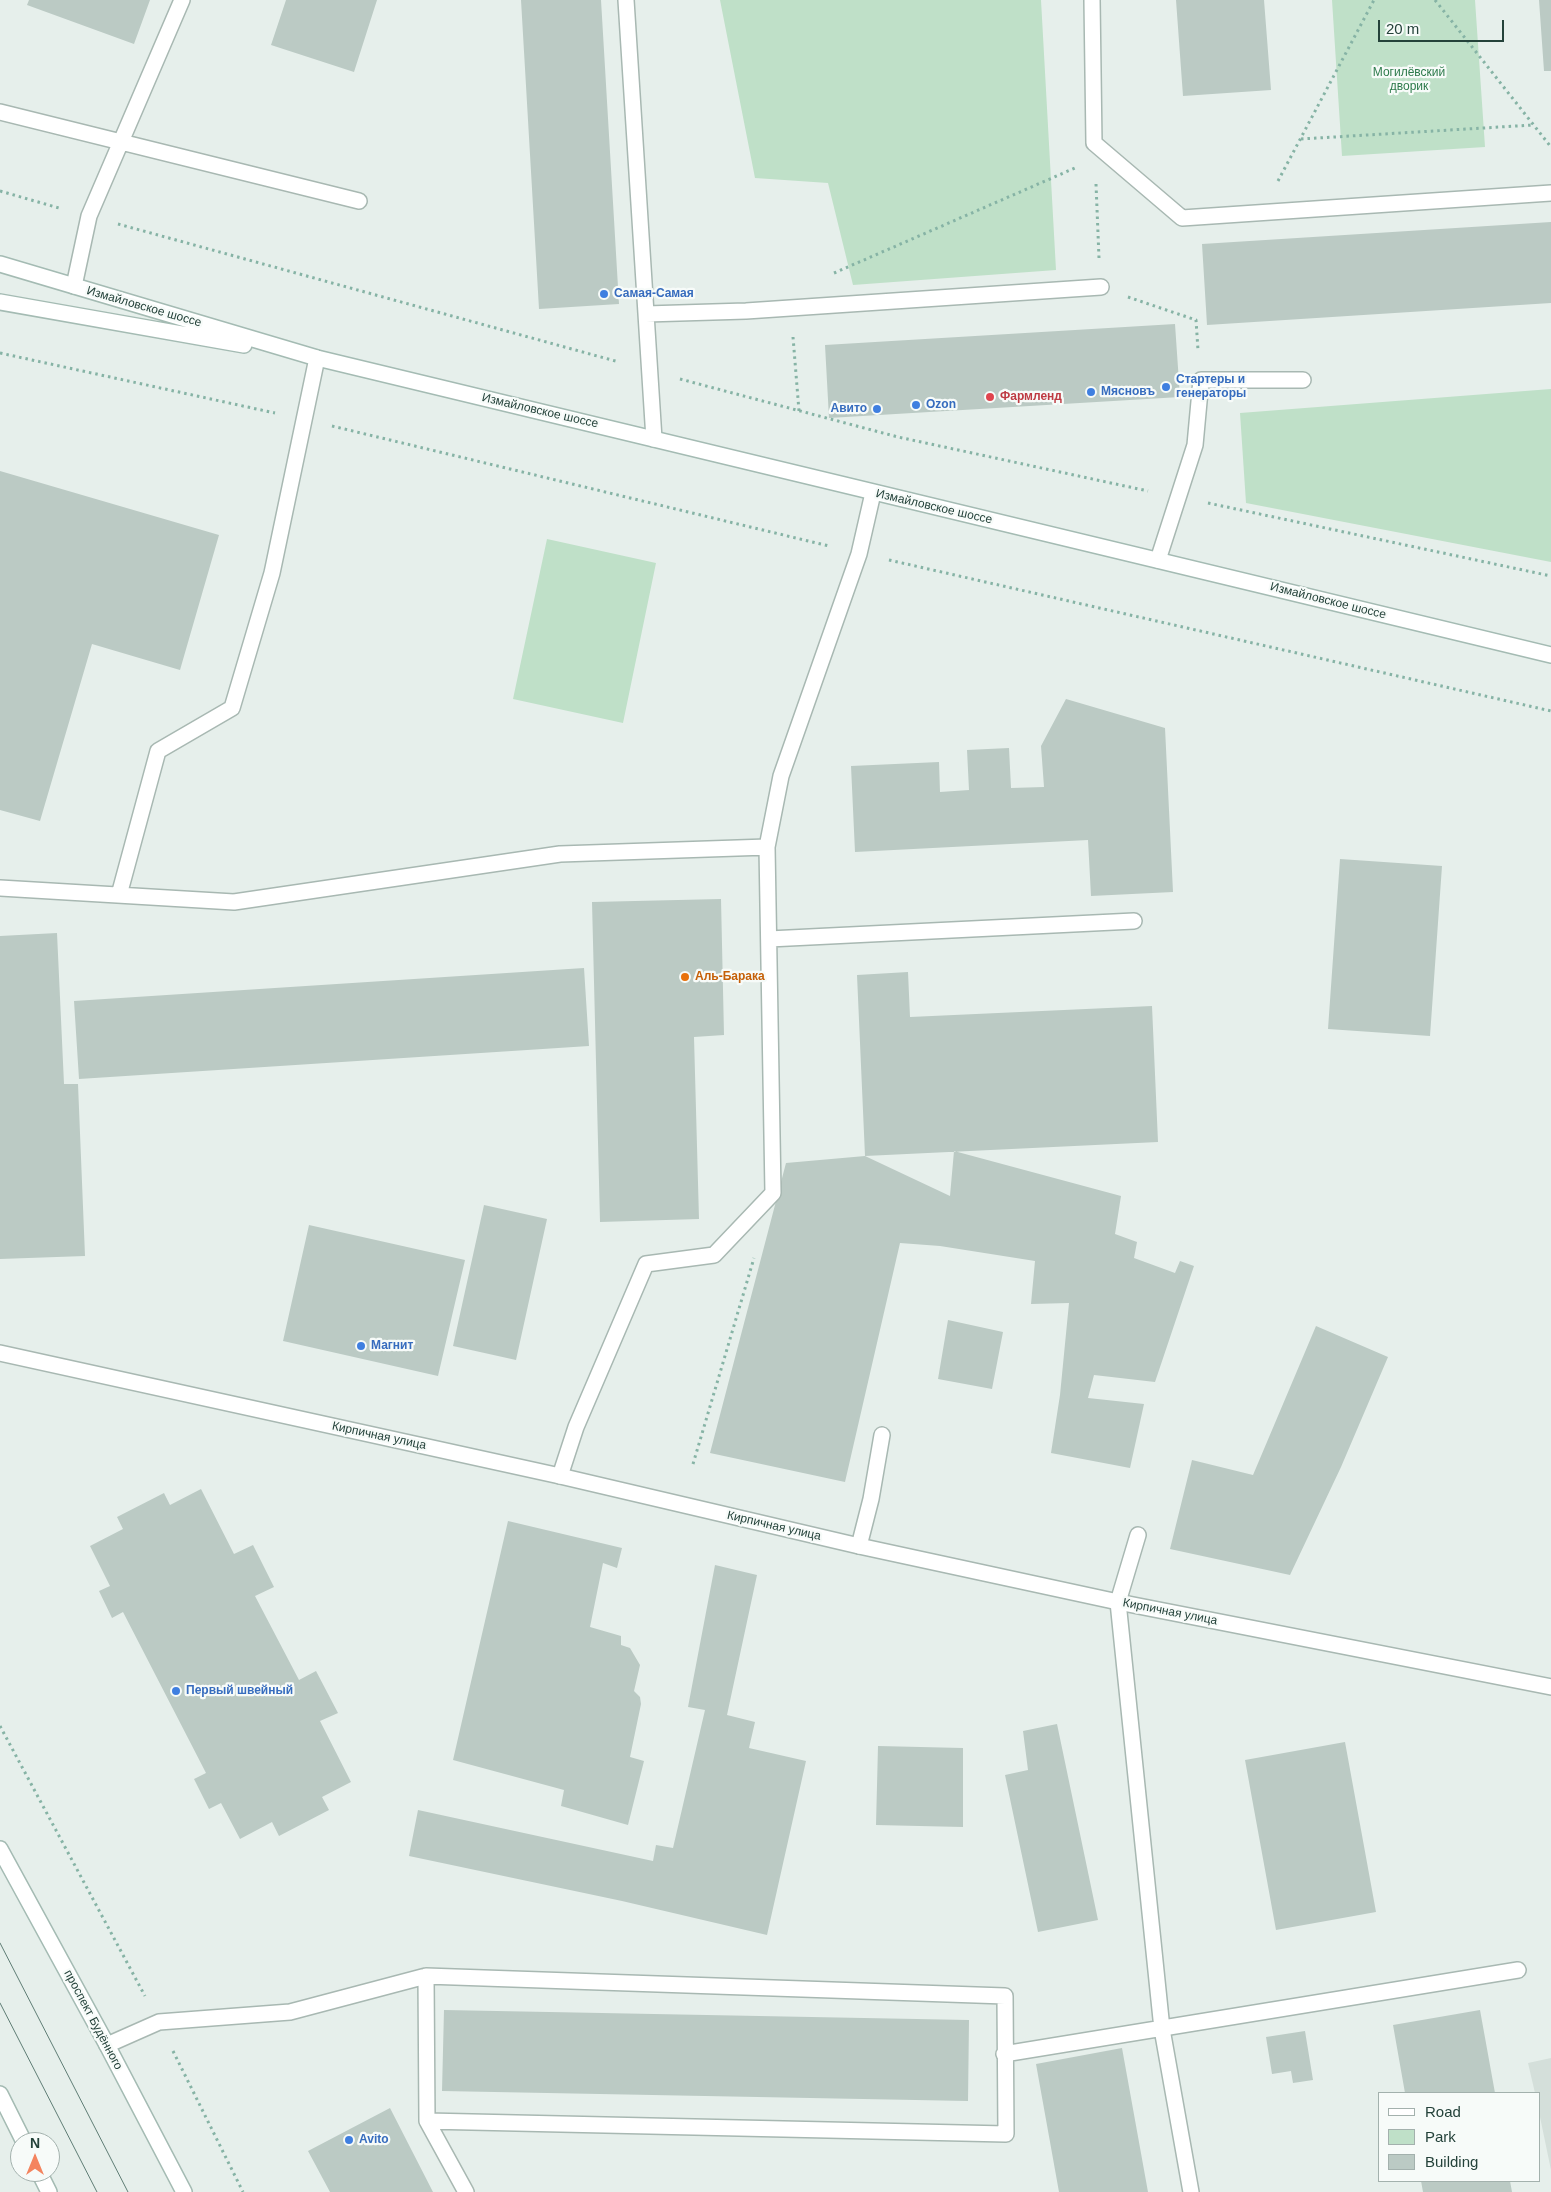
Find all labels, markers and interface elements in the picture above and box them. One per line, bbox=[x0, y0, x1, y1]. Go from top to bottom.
scale bar bbox=[1381, 10, 1507, 42]
text: 20 m bbox=[1386, 20, 1419, 37]
park label: Могилёвский дворик bbox=[1373, 66, 1445, 94]
street label: Измайловское шоссе bbox=[85, 284, 203, 330]
place label: Самая-Самая bbox=[614, 287, 694, 301]
marker: Самая-Самая bbox=[598, 288, 610, 300]
place label: Стартеры и генераторы bbox=[1176, 373, 1246, 401]
marker: Стартеры и генераторы bbox=[1160, 381, 1172, 393]
place label: Мясновъ bbox=[1101, 385, 1155, 399]
marker: Мясновъ bbox=[1085, 386, 1097, 398]
place label: Фармленд bbox=[1000, 390, 1062, 404]
street label: Измайловское шоссе bbox=[480, 391, 600, 431]
marker: Фармленд bbox=[984, 391, 996, 403]
place label: Ozon bbox=[926, 398, 956, 412]
marker: Ozon bbox=[910, 399, 922, 411]
place label: Авито bbox=[831, 402, 867, 416]
marker: Авито bbox=[871, 403, 883, 415]
street label: Измайловское шоссе bbox=[874, 487, 994, 527]
street label: Измайловское шоссе bbox=[1269, 580, 1387, 622]
place label: Аль-Барака bbox=[695, 970, 765, 984]
marker: Аль-Барака bbox=[679, 971, 691, 983]
place label: Магнит bbox=[371, 1339, 413, 1353]
marker: Магнит bbox=[355, 1340, 367, 1352]
street label: Кирпичная улица bbox=[331, 1419, 427, 1453]
street label: Кирпичная улица bbox=[726, 1508, 822, 1544]
street label: Кирпичная улица bbox=[1122, 1596, 1218, 1628]
place label: Первый швейный bbox=[186, 1684, 293, 1698]
marker: Первый швейный bbox=[170, 1685, 182, 1697]
street label: проспект Будённого bbox=[61, 1968, 125, 2072]
legend bbox=[1378, 2092, 1541, 2182]
text: Road bbox=[1425, 2103, 1461, 2120]
text: Park bbox=[1425, 2128, 1456, 2145]
north arrow bbox=[10, 2132, 60, 2182]
place label: Avito bbox=[359, 2133, 389, 2147]
marker: Avito bbox=[343, 2134, 355, 2146]
text: N bbox=[30, 2135, 40, 2151]
text: Building bbox=[1425, 2153, 1478, 2170]

